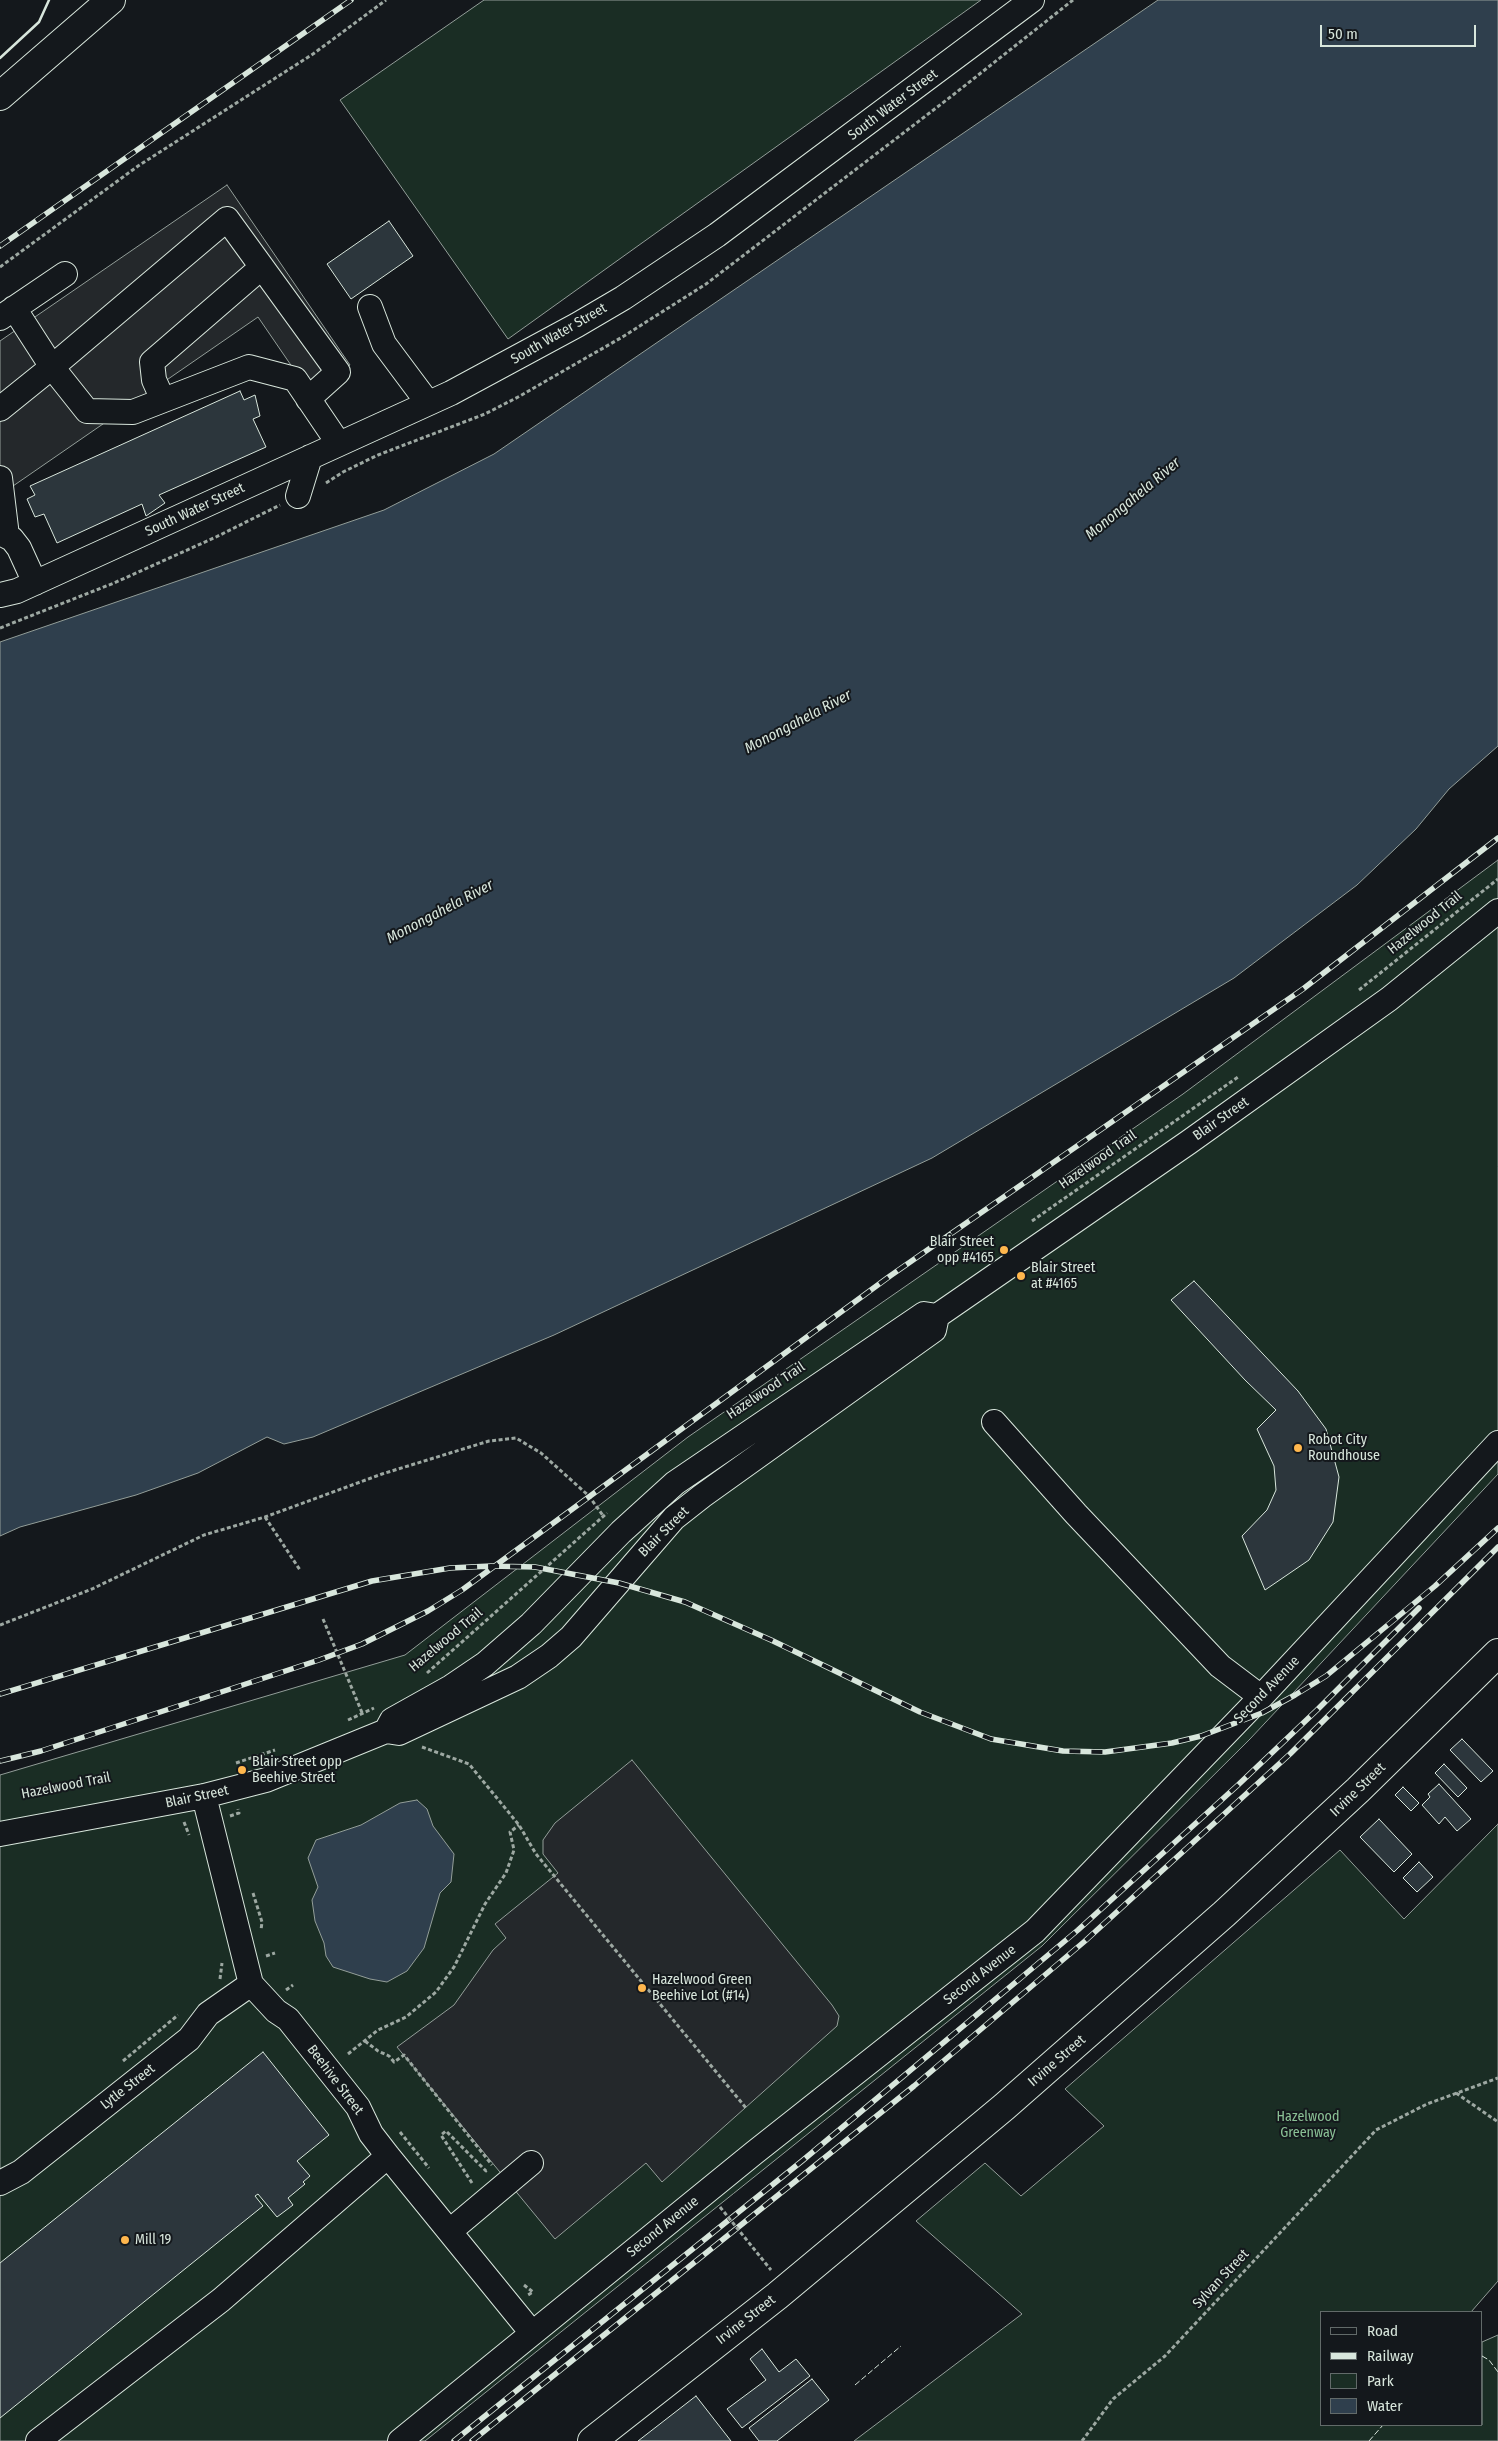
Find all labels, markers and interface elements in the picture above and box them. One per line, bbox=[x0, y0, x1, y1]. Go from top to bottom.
scale bar bbox=[1323, 15, 1479, 47]
text: 50 m bbox=[1328, 25, 1358, 43]
street label: South Water Street bbox=[845, 66, 941, 144]
street label: South Water Street bbox=[508, 300, 610, 368]
water label: Monongahela River bbox=[1082, 454, 1184, 544]
street label: South Water Street bbox=[143, 480, 247, 540]
water label: Monongahela River bbox=[741, 686, 855, 758]
water label: Monongahela River bbox=[383, 876, 497, 948]
street label: Hazelwood Trail bbox=[1384, 888, 1466, 958]
street label: Blair Street bbox=[1190, 1094, 1252, 1144]
street label: Hazelwood Trail bbox=[1056, 1127, 1140, 1193]
place label: Blair Street opp #4165 bbox=[930, 1234, 994, 1266]
marker: Blair Street opp #4165 bbox=[998, 1244, 1010, 1256]
place label: Blair Street at #4165 bbox=[1031, 1260, 1095, 1292]
marker: Blair Street at #4165 bbox=[1015, 1270, 1027, 1282]
street label: Hazelwood Trail bbox=[724, 1359, 808, 1423]
place label: Robot City Roundhouse bbox=[1308, 1432, 1380, 1464]
marker: Robot City Roundhouse bbox=[1292, 1442, 1304, 1454]
street label: Blair Street bbox=[635, 1503, 693, 1561]
street label: Hazelwood Trail bbox=[406, 1604, 486, 1676]
street label: Second Avenue bbox=[1231, 1653, 1303, 1727]
place label: Blair Street opp Beehive Street bbox=[252, 1754, 342, 1786]
street label: Irvine Street bbox=[1327, 1760, 1389, 1820]
marker: Blair Street opp Beehive Street bbox=[236, 1764, 248, 1776]
street label: Hazelwood Trail bbox=[20, 1769, 112, 1803]
street label: Blair Street bbox=[164, 1782, 230, 1812]
street label: Second Avenue bbox=[940, 1942, 1020, 2008]
place label: Hazelwood Green Beehive Lot (#14) bbox=[652, 1972, 752, 2004]
marker: Hazelwood Green Beehive Lot (#14) bbox=[636, 1982, 648, 1994]
street label: Irvine Street bbox=[1025, 2032, 1089, 2090]
street label: Beehive Street bbox=[303, 2042, 367, 2118]
street label: Lytle Street bbox=[98, 2061, 158, 2113]
park label: Hazelwood Greenway bbox=[1277, 2109, 1339, 2142]
street label: Second Avenue bbox=[624, 2193, 702, 2261]
place label: Mill 19 bbox=[135, 2232, 171, 2248]
marker: Mill 19 bbox=[119, 2234, 131, 2246]
street label: Sylvan Street bbox=[1189, 2246, 1253, 2312]
street label: Irvine Street bbox=[713, 2292, 779, 2348]
legend bbox=[1320, 2311, 1483, 2426]
text: Road bbox=[1367, 2322, 1398, 2340]
text: Railway bbox=[1367, 2347, 1414, 2365]
text: Park bbox=[1367, 2372, 1394, 2390]
text: Water bbox=[1367, 2397, 1402, 2415]

